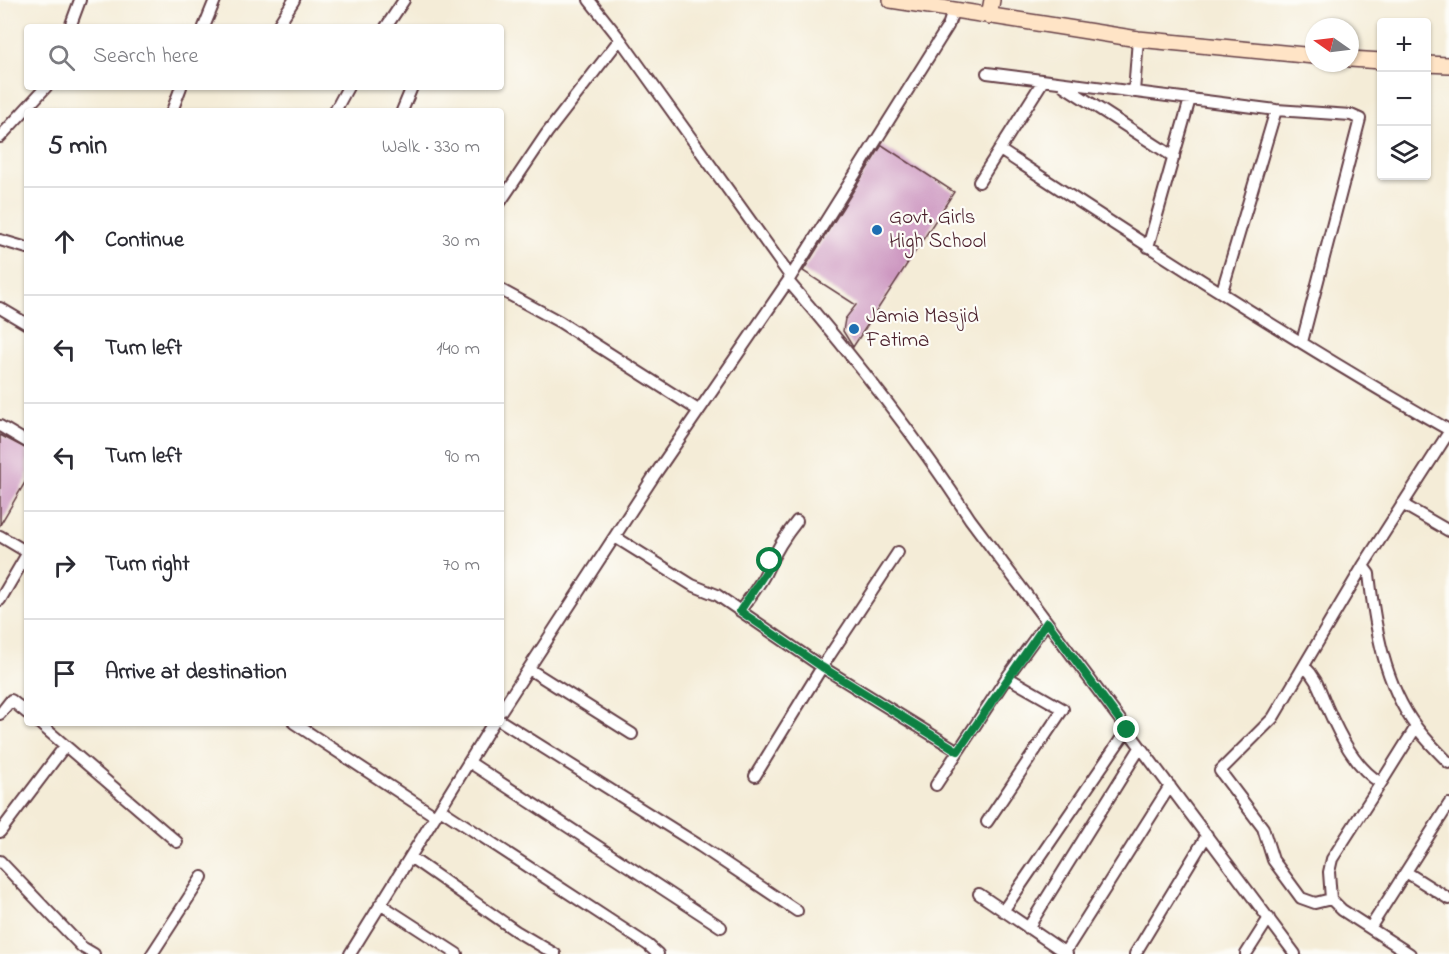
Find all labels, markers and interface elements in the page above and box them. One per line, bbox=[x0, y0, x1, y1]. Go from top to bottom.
north arrow bbox=[1305, 18, 1359, 72]
map controls bbox=[1377, 18, 1431, 180]
button: + bbox=[1377, 18, 1431, 72]
search box bbox=[24, 24, 504, 90]
icon: search bbox=[45, 41, 78, 74]
text: Search here bbox=[93, 41, 198, 73]
button: − bbox=[1377, 72, 1431, 126]
button: layers bbox=[1377, 126, 1431, 180]
text: 5 min bbox=[48, 128, 107, 166]
text: Walk · 330 m bbox=[382, 133, 480, 162]
place label: Govt. Girls High School bbox=[889, 203, 986, 259]
marker: Govt. Girls High School bbox=[870, 223, 884, 237]
icon: ahead bbox=[48, 225, 81, 258]
text: Continue bbox=[105, 225, 184, 257]
text: 30 m bbox=[443, 227, 480, 256]
place label: Jamia Masjid Fatima bbox=[865, 302, 979, 356]
marker: Jamia Masjid Fatima bbox=[847, 322, 861, 336]
icon: left bbox=[48, 333, 81, 366]
text: Turn left bbox=[105, 333, 182, 365]
text: 140 m bbox=[436, 335, 480, 364]
icon: left bbox=[48, 441, 81, 474]
text: Turn left bbox=[105, 441, 182, 473]
text: 90 m bbox=[445, 443, 480, 472]
route start bbox=[756, 547, 782, 573]
icon: right bbox=[48, 549, 81, 582]
text: Turn right bbox=[105, 549, 190, 581]
text: 70 m bbox=[443, 551, 480, 580]
icon: arrive bbox=[48, 657, 81, 690]
text: Arrive at destination bbox=[105, 657, 287, 689]
route end bbox=[1113, 716, 1139, 742]

